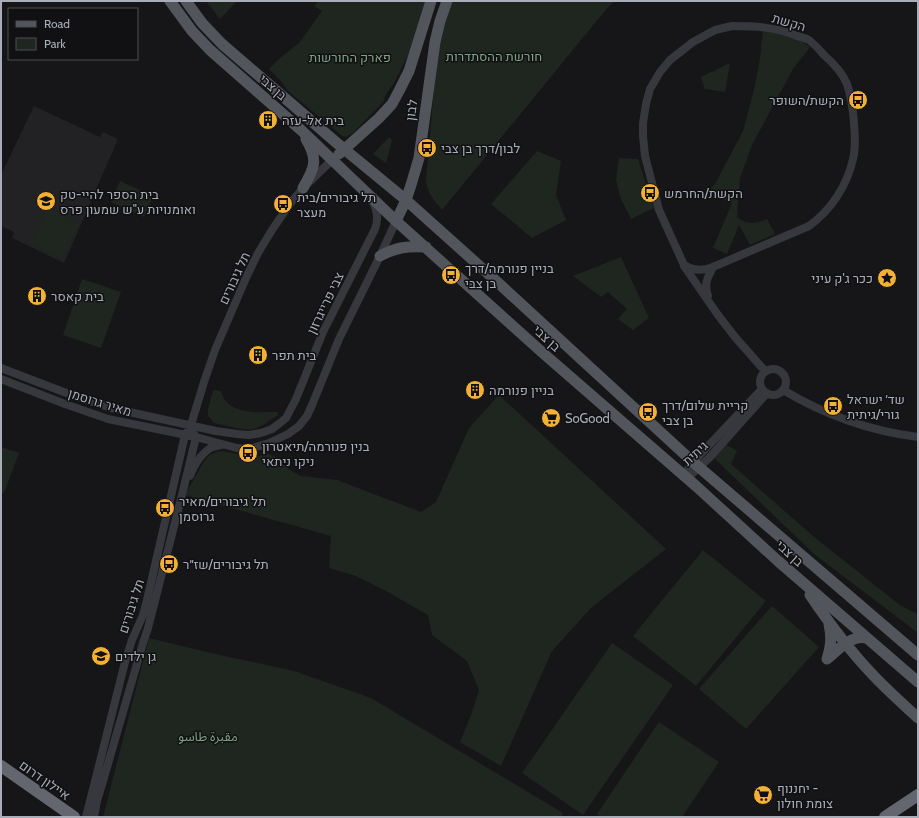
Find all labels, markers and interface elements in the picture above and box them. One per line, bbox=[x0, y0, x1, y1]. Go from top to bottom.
legend bbox=[8, 8, 138, 60]
street label: הקשת bbox=[770, 10, 808, 34]
text: Road bbox=[44, 16, 70, 31]
text: Park bbox=[44, 36, 66, 51]
park label: חורשת ההסתדרות bbox=[446, 48, 542, 64]
park label: פארק החורשות bbox=[309, 49, 391, 65]
street label: בן צבי bbox=[256, 71, 290, 103]
bus stop icon: הקשת/השופר bbox=[847, 89, 869, 111]
place label: הקשת/השופר bbox=[769, 92, 844, 108]
street label: לבון bbox=[402, 98, 420, 122]
building icon: בית אל-עזה bbox=[257, 109, 279, 131]
place label: בית אל-עזה bbox=[282, 112, 344, 128]
bus stop icon: לבון/דרך בן צבי bbox=[416, 137, 438, 159]
place label: לבון/דרך בן צבי bbox=[441, 140, 521, 156]
bus stop icon: הקשת/החרמש bbox=[639, 182, 661, 204]
place label: הקשת/החרמש bbox=[664, 185, 743, 201]
place label: בית הספר להיי-טק ואומנויות ע"ש שמעון פרס bbox=[60, 186, 196, 217]
place label: תל גיבורים/בית מעצר bbox=[297, 189, 376, 220]
school or university icon: בית הספר להיי-טק ואומנויות ע"ש שמעון פרס bbox=[35, 190, 57, 212]
bus stop icon: תל גיבורים/בית מעצר bbox=[272, 193, 294, 215]
street label: תל גיבורים bbox=[215, 249, 253, 307]
place label: בניין פנורמה/דרך בן צבי bbox=[465, 260, 554, 291]
bus stop icon: בניין פנורמה/דרך בן צבי bbox=[440, 264, 462, 286]
place icon: ככר ג'ק עיני bbox=[876, 267, 898, 289]
street label: צבי פרייגרזון bbox=[303, 269, 347, 337]
place label: ככר ג'ק עיני bbox=[811, 270, 873, 286]
building icon: בית קאסר bbox=[26, 285, 48, 307]
place label: בית קאסר bbox=[51, 288, 104, 304]
street label: בן צבי bbox=[530, 322, 564, 355]
building icon: בית תפר bbox=[247, 344, 269, 366]
place label: בית תפר bbox=[272, 347, 317, 363]
building icon: בניין פנורמה bbox=[464, 379, 486, 401]
place label: בניין פנורמה bbox=[489, 382, 554, 398]
street label: מאיר גרוסמן bbox=[66, 385, 134, 419]
place label: שד׳ ישראל גורי/גיתית bbox=[847, 391, 905, 422]
bus stop icon: שד׳ ישראל גורי/גיתית bbox=[822, 395, 844, 417]
place label: קריית שלום/דרך בן צבי bbox=[662, 397, 748, 428]
bus stop icon: קריית שלום/דרך בן צבי bbox=[637, 401, 659, 423]
supermarket icon: SoGood bbox=[540, 407, 562, 429]
place label: SoGood bbox=[565, 410, 610, 426]
street label: גיתית bbox=[679, 437, 711, 469]
place label: בנין פנורמה/תיאטרון ניקו ניתאי bbox=[262, 438, 370, 469]
bus stop icon: בנין פנורמה/תיאטרון ניקו ניתאי bbox=[237, 442, 259, 464]
place label: תל גיבורים/מאיר גרוסמן bbox=[179, 493, 266, 524]
bus stop icon: תל גיבורים/מאיר גרוסמן bbox=[154, 497, 176, 519]
street label: בן צבי bbox=[773, 537, 807, 570]
bus stop icon: תל גיבורים/שז״ר bbox=[158, 553, 180, 575]
place label: תל גיבורים/שז״ר bbox=[183, 556, 269, 572]
street label: תל גיבורים bbox=[115, 577, 147, 635]
school or university icon: גן ילדים bbox=[90, 645, 112, 667]
place label: גן ילדים bbox=[115, 648, 156, 664]
park label: مقبرة طاسو bbox=[178, 728, 238, 744]
street label: איילון דרום bbox=[16, 757, 74, 803]
place label: יחננוף - צומת חולון bbox=[777, 780, 833, 811]
supermarket icon: יחננוף - צומת חולון bbox=[752, 784, 774, 806]

